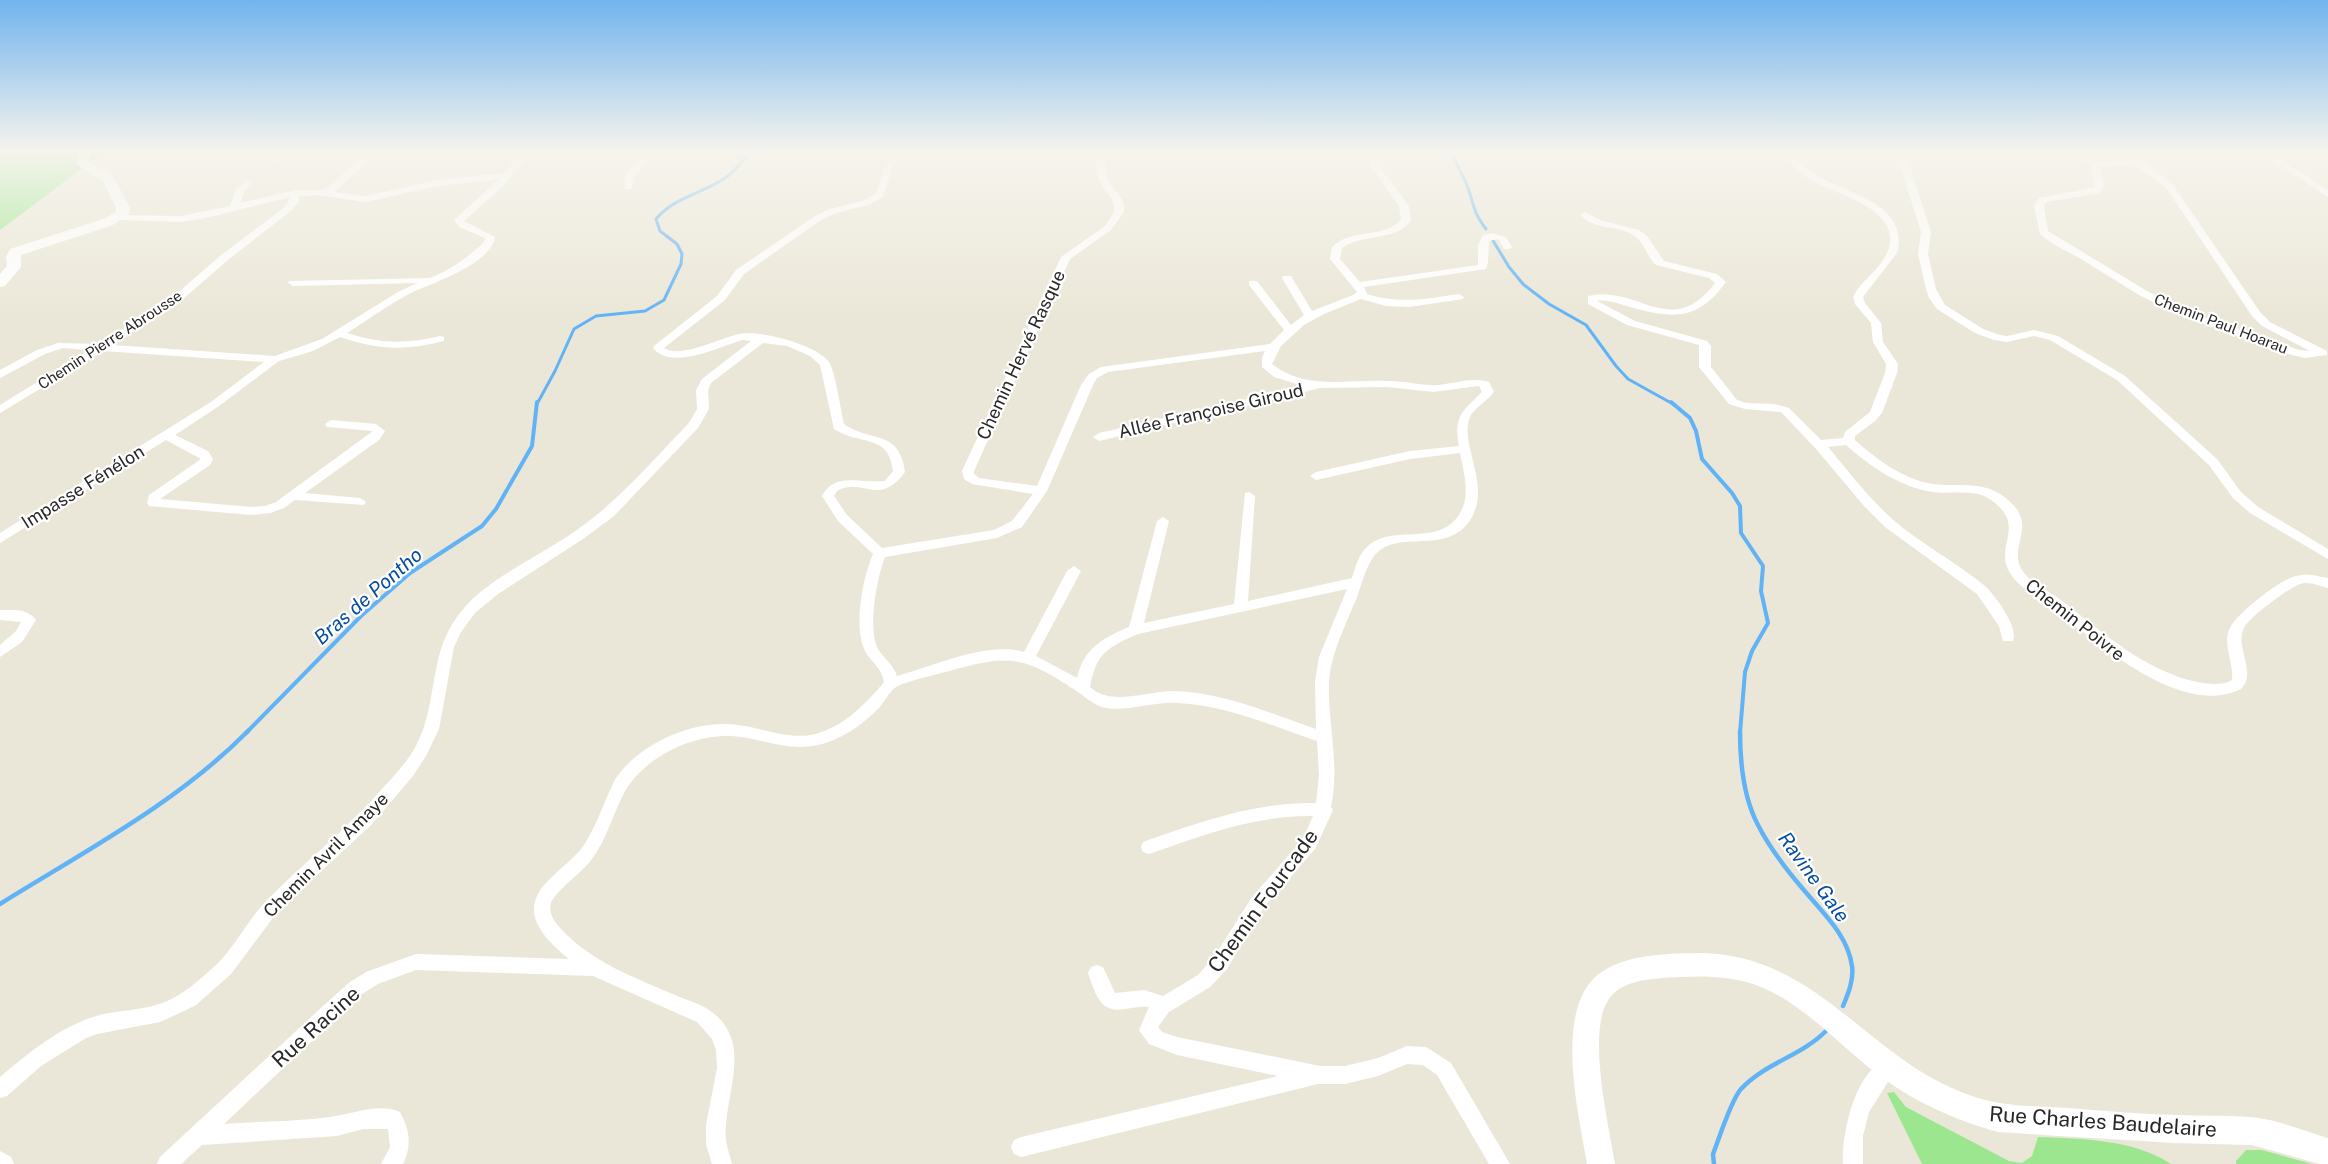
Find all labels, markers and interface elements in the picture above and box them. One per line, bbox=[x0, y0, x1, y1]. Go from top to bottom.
street label: Chemin Hervé Rasque bbox=[972, 267, 1069, 443]
street label: Chemin Pierre Abrousse bbox=[35, 287, 185, 392]
street label: Chemin Paul Hoarau bbox=[2152, 290, 2290, 357]
street label: Allée Françoise Giroud bbox=[1116, 379, 1305, 442]
street label: Impasse Fénélon bbox=[18, 440, 148, 533]
water label: Bras de Pontho bbox=[309, 542, 427, 649]
street label: Chemin Poivre bbox=[2022, 574, 2129, 665]
street label: Chemin Avril Amaye bbox=[259, 788, 392, 921]
street label: Chemin Fourcade bbox=[1202, 824, 1323, 977]
water label: Ravine Gale bbox=[1773, 827, 1855, 927]
street label: Rue Racine bbox=[267, 981, 365, 1072]
street label: Rue Charles Baudelaire bbox=[1988, 1101, 2218, 1142]

